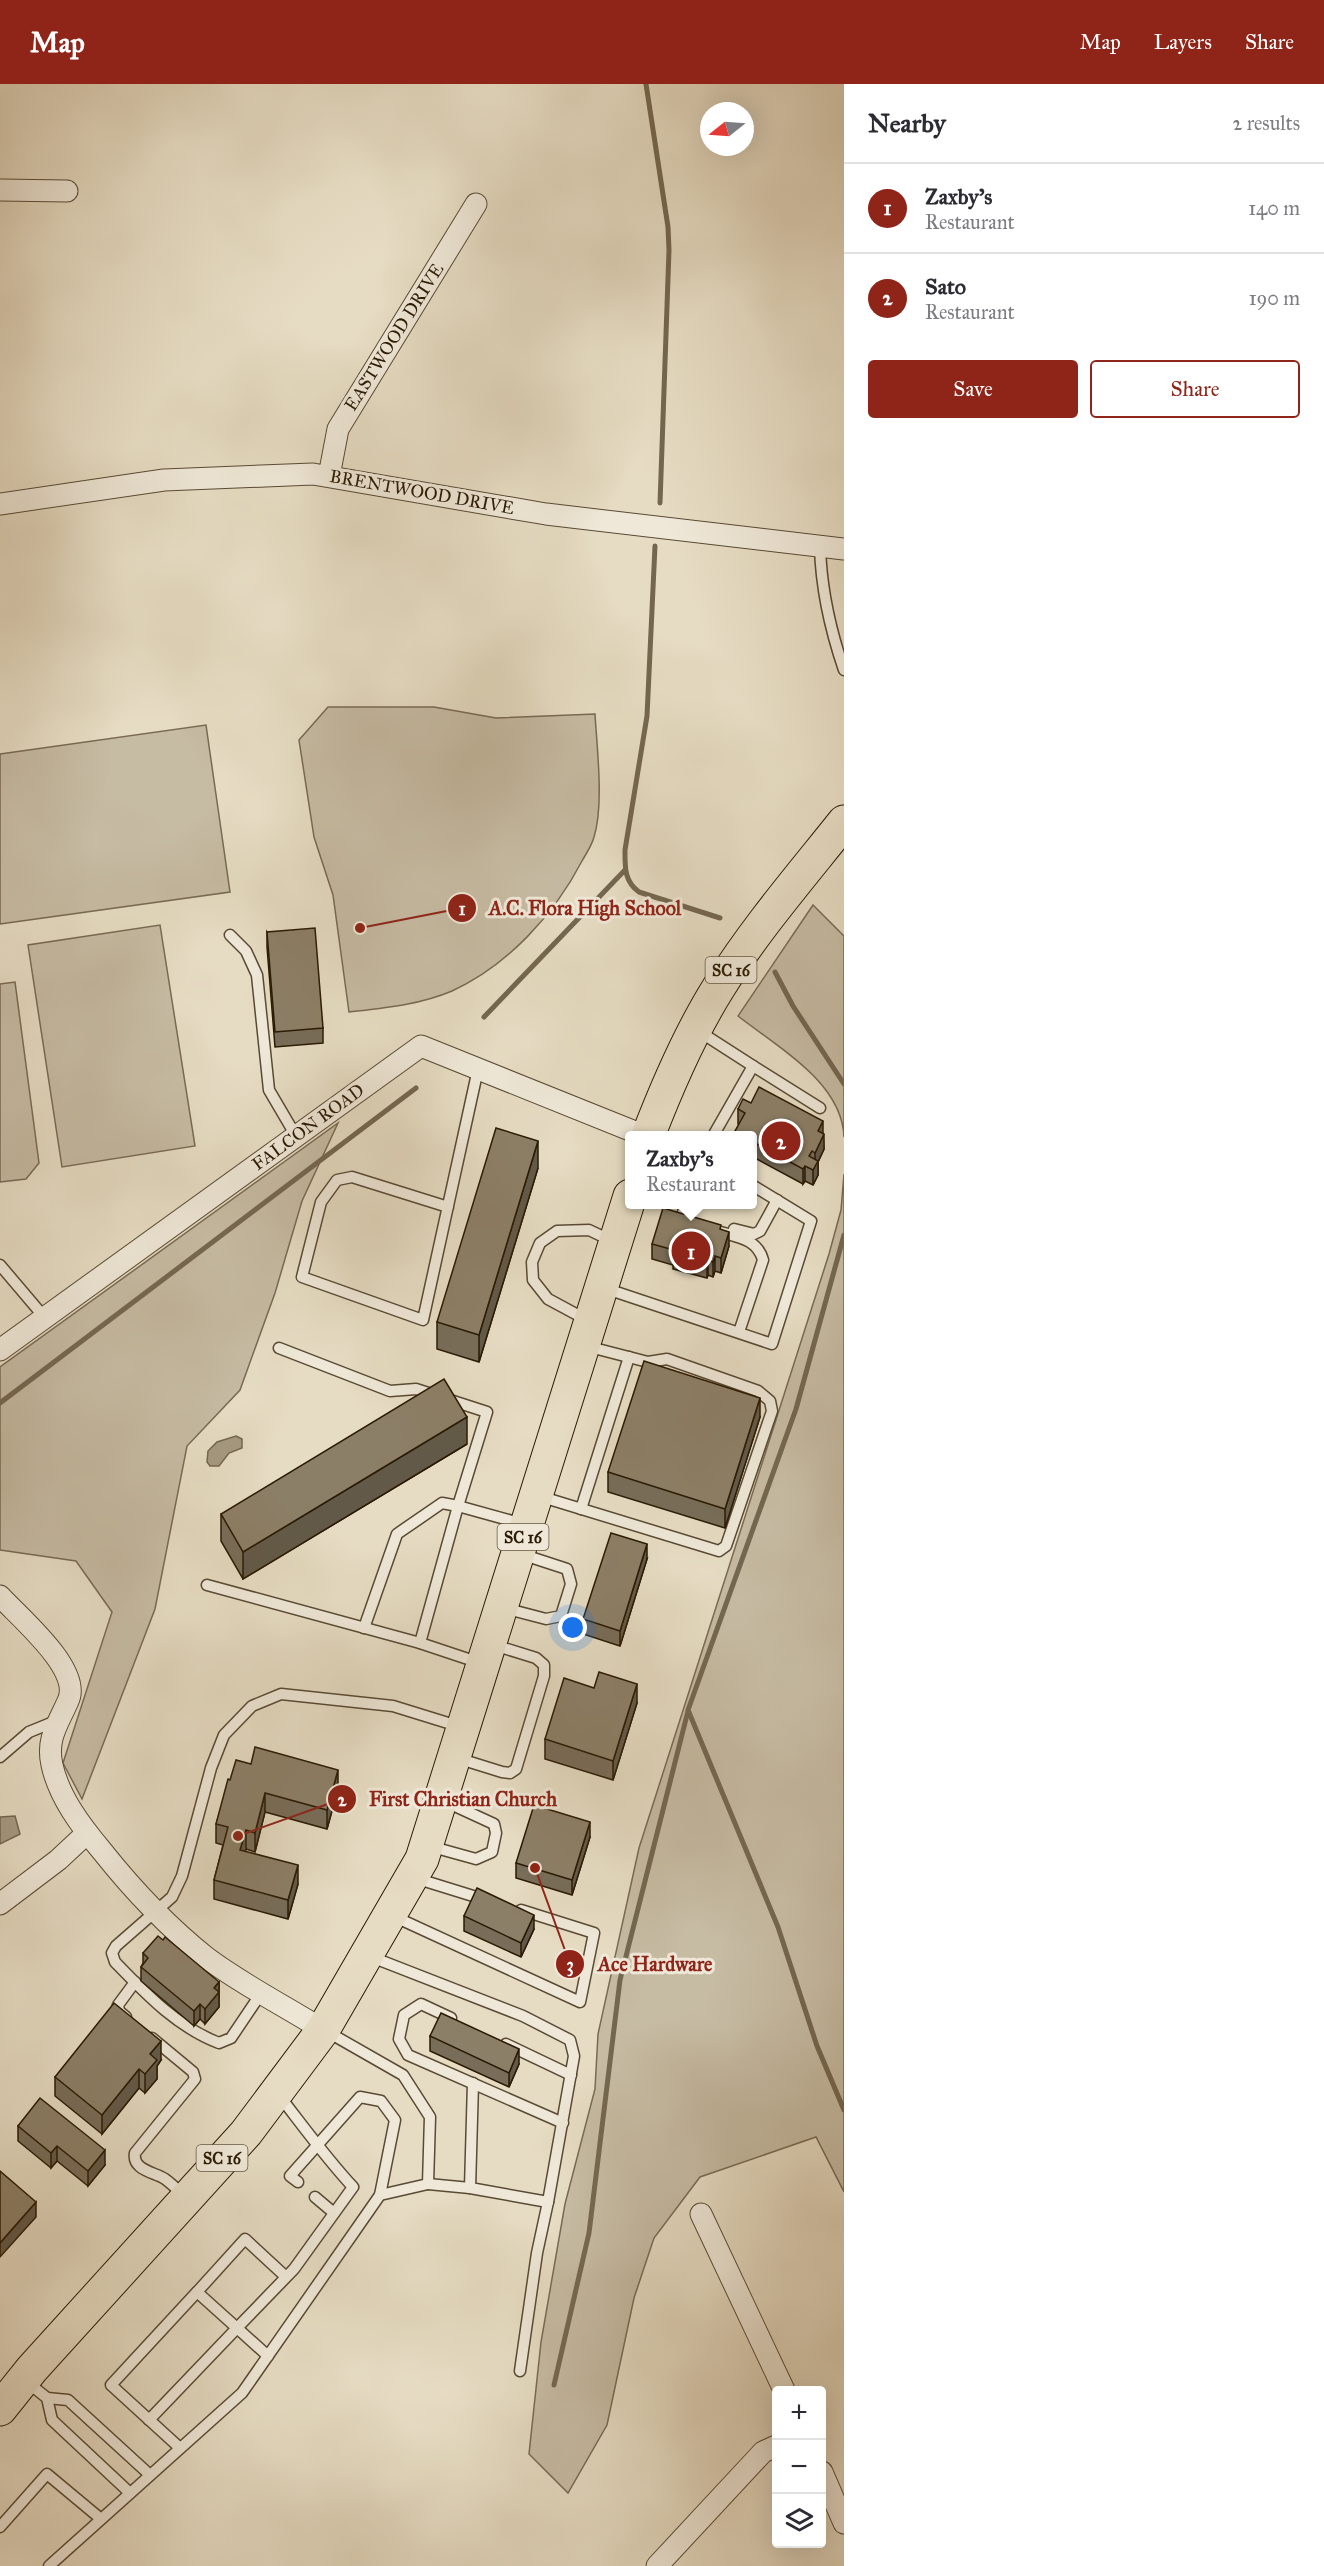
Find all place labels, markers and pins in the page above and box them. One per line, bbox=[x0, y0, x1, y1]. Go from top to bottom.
callout: A.C. Flora High School bbox=[447, 889, 694, 927]
pin: 2 bbox=[762, 1118, 800, 1164]
pin: 1 bbox=[672, 1228, 710, 1274]
callout: First Christian Church bbox=[327, 1780, 570, 1818]
callout: Ace Hardware bbox=[555, 1945, 724, 1983]

